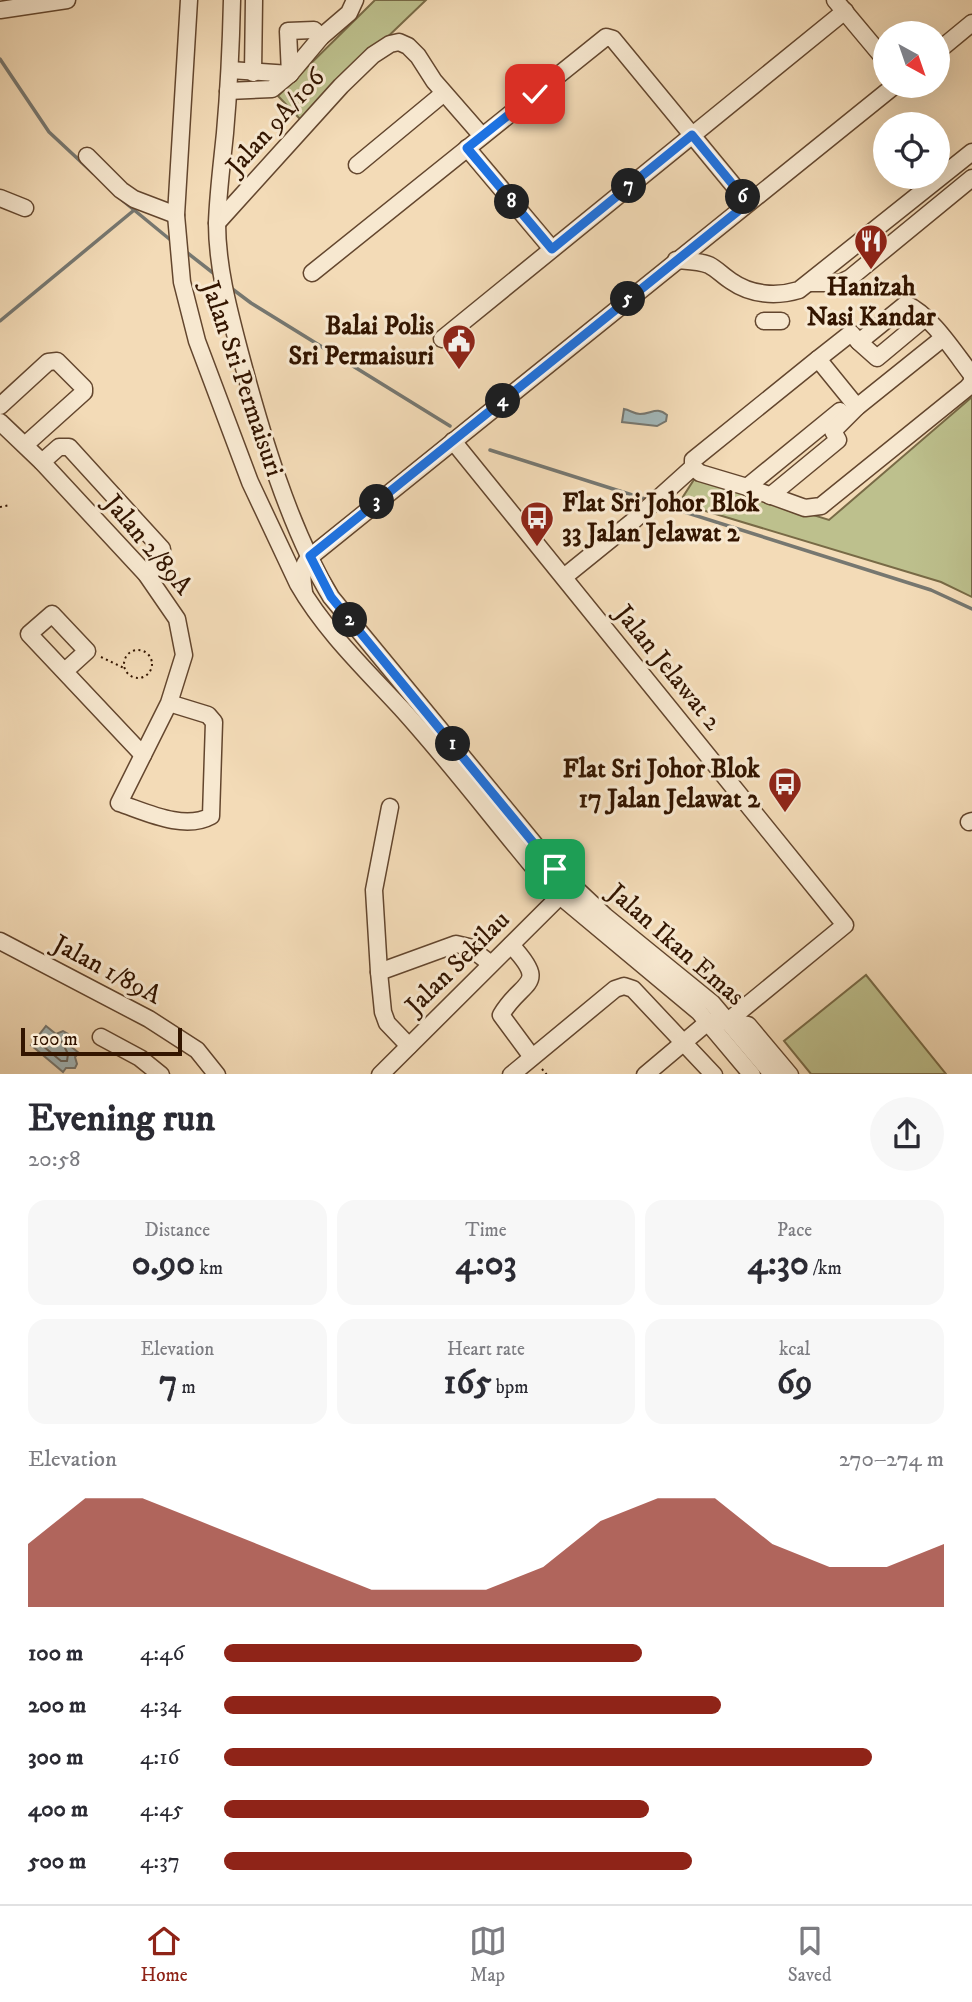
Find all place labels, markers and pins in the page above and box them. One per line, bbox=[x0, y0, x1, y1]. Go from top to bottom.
pin bbox=[505, 64, 565, 124]
pin: 7 bbox=[612, 168, 646, 204]
pin: 6 bbox=[726, 180, 760, 214]
pin: 8 bbox=[494, 184, 530, 220]
restaurant icon: Hanizah Nasi Kandar bbox=[852, 222, 890, 271]
place label: Hanizah Nasi Kandar bbox=[806, 271, 936, 334]
pin: 5 bbox=[610, 282, 646, 316]
place label: Balai Polis Sri Permaisuri bbox=[288, 310, 434, 373]
public building icon: Balai Polis Sri Permaisuri bbox=[440, 322, 478, 371]
pin: 4 bbox=[486, 384, 520, 418]
pin: 3 bbox=[360, 484, 394, 520]
place label: Flat Sri Johor Blok 33 Jalan Jelawat 2 bbox=[562, 487, 761, 550]
bus stop icon: Flat Sri Johor Blok 33 Jalan Jelawat 2 bbox=[518, 499, 556, 548]
pin: 2 bbox=[332, 602, 368, 638]
pin: 1 bbox=[435, 726, 470, 762]
place label: Flat Sri Johor Blok 17 Jalan Jelawat 2 bbox=[563, 753, 761, 816]
bus stop icon: Flat Sri Johor Blok 17 Jalan Jelawat 2 bbox=[766, 765, 804, 814]
pin bbox=[525, 839, 585, 899]

